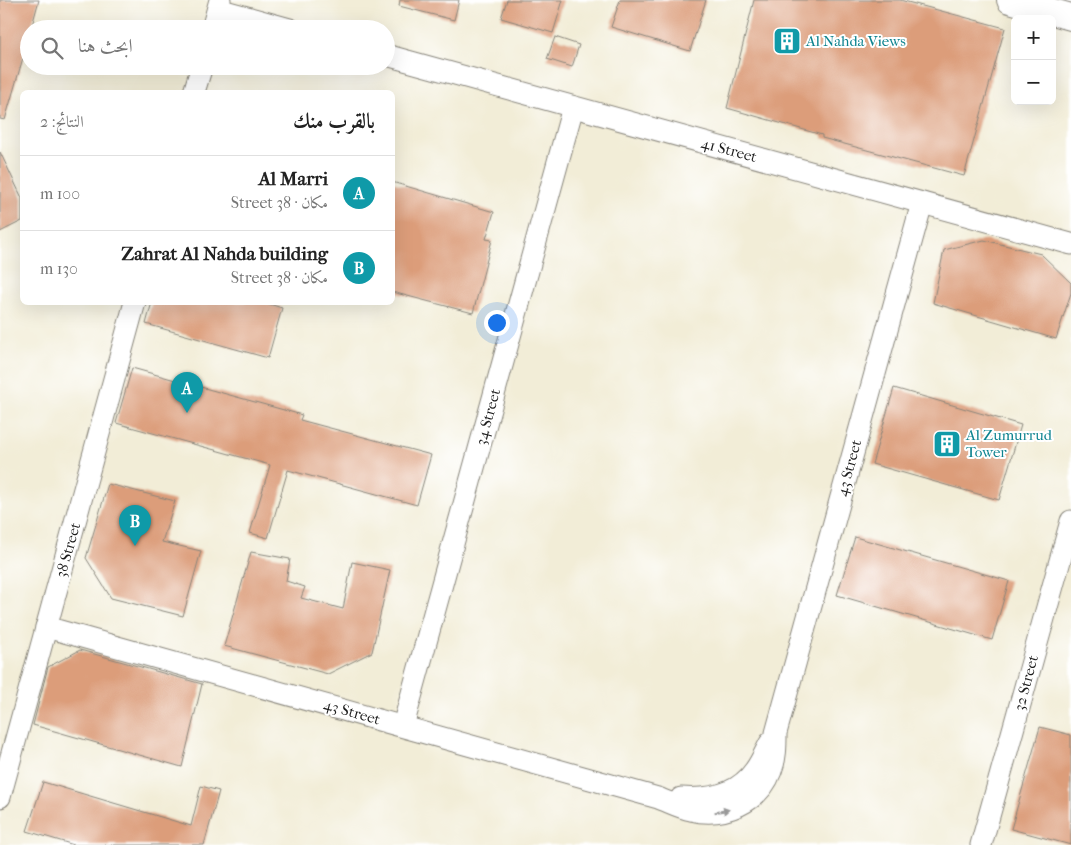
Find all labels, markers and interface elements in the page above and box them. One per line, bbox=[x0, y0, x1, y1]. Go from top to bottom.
map controls bbox=[1011, 15, 1056, 105]
button: + bbox=[1011, 15, 1056, 60]
search box bbox=[20, 20, 395, 75]
building icon: Al Nahda Views bbox=[772, 26, 802, 56]
place label: Al Nahda Views bbox=[805, 32, 906, 50]
icon: search bbox=[38, 34, 66, 62]
text: ابحث هنا bbox=[78, 35, 133, 57]
button: − bbox=[1011, 60, 1056, 105]
text: بالقرب منك bbox=[293, 109, 375, 133]
text: النتائج: 2 bbox=[40, 112, 84, 131]
street label: 41 Street bbox=[699, 134, 759, 166]
text: Al Marri bbox=[258, 168, 328, 190]
text: 100 m bbox=[40, 184, 80, 203]
text: A bbox=[354, 184, 364, 203]
text: مكان · 38 Street bbox=[231, 193, 328, 212]
text: Zahrat Al Nahda building bbox=[121, 243, 328, 265]
text: 130 m bbox=[40, 259, 78, 278]
text: B bbox=[354, 259, 364, 278]
text: مكان · 38 Street bbox=[231, 268, 328, 287]
your location bbox=[484, 310, 510, 336]
pin: A bbox=[171, 372, 203, 413]
street label: 34 Street bbox=[472, 386, 504, 447]
place label: Al Zumurrud Tower bbox=[965, 426, 1053, 461]
building icon: Al Zumurrud Tower bbox=[932, 429, 962, 459]
street label: 43 Street bbox=[833, 437, 865, 498]
pin: B bbox=[119, 505, 151, 546]
street label: 38 Street bbox=[52, 520, 85, 580]
street label: 32 Street bbox=[1010, 653, 1042, 713]
street label: 43 Street bbox=[322, 695, 383, 729]
one-way arrow bbox=[714, 806, 730, 814]

